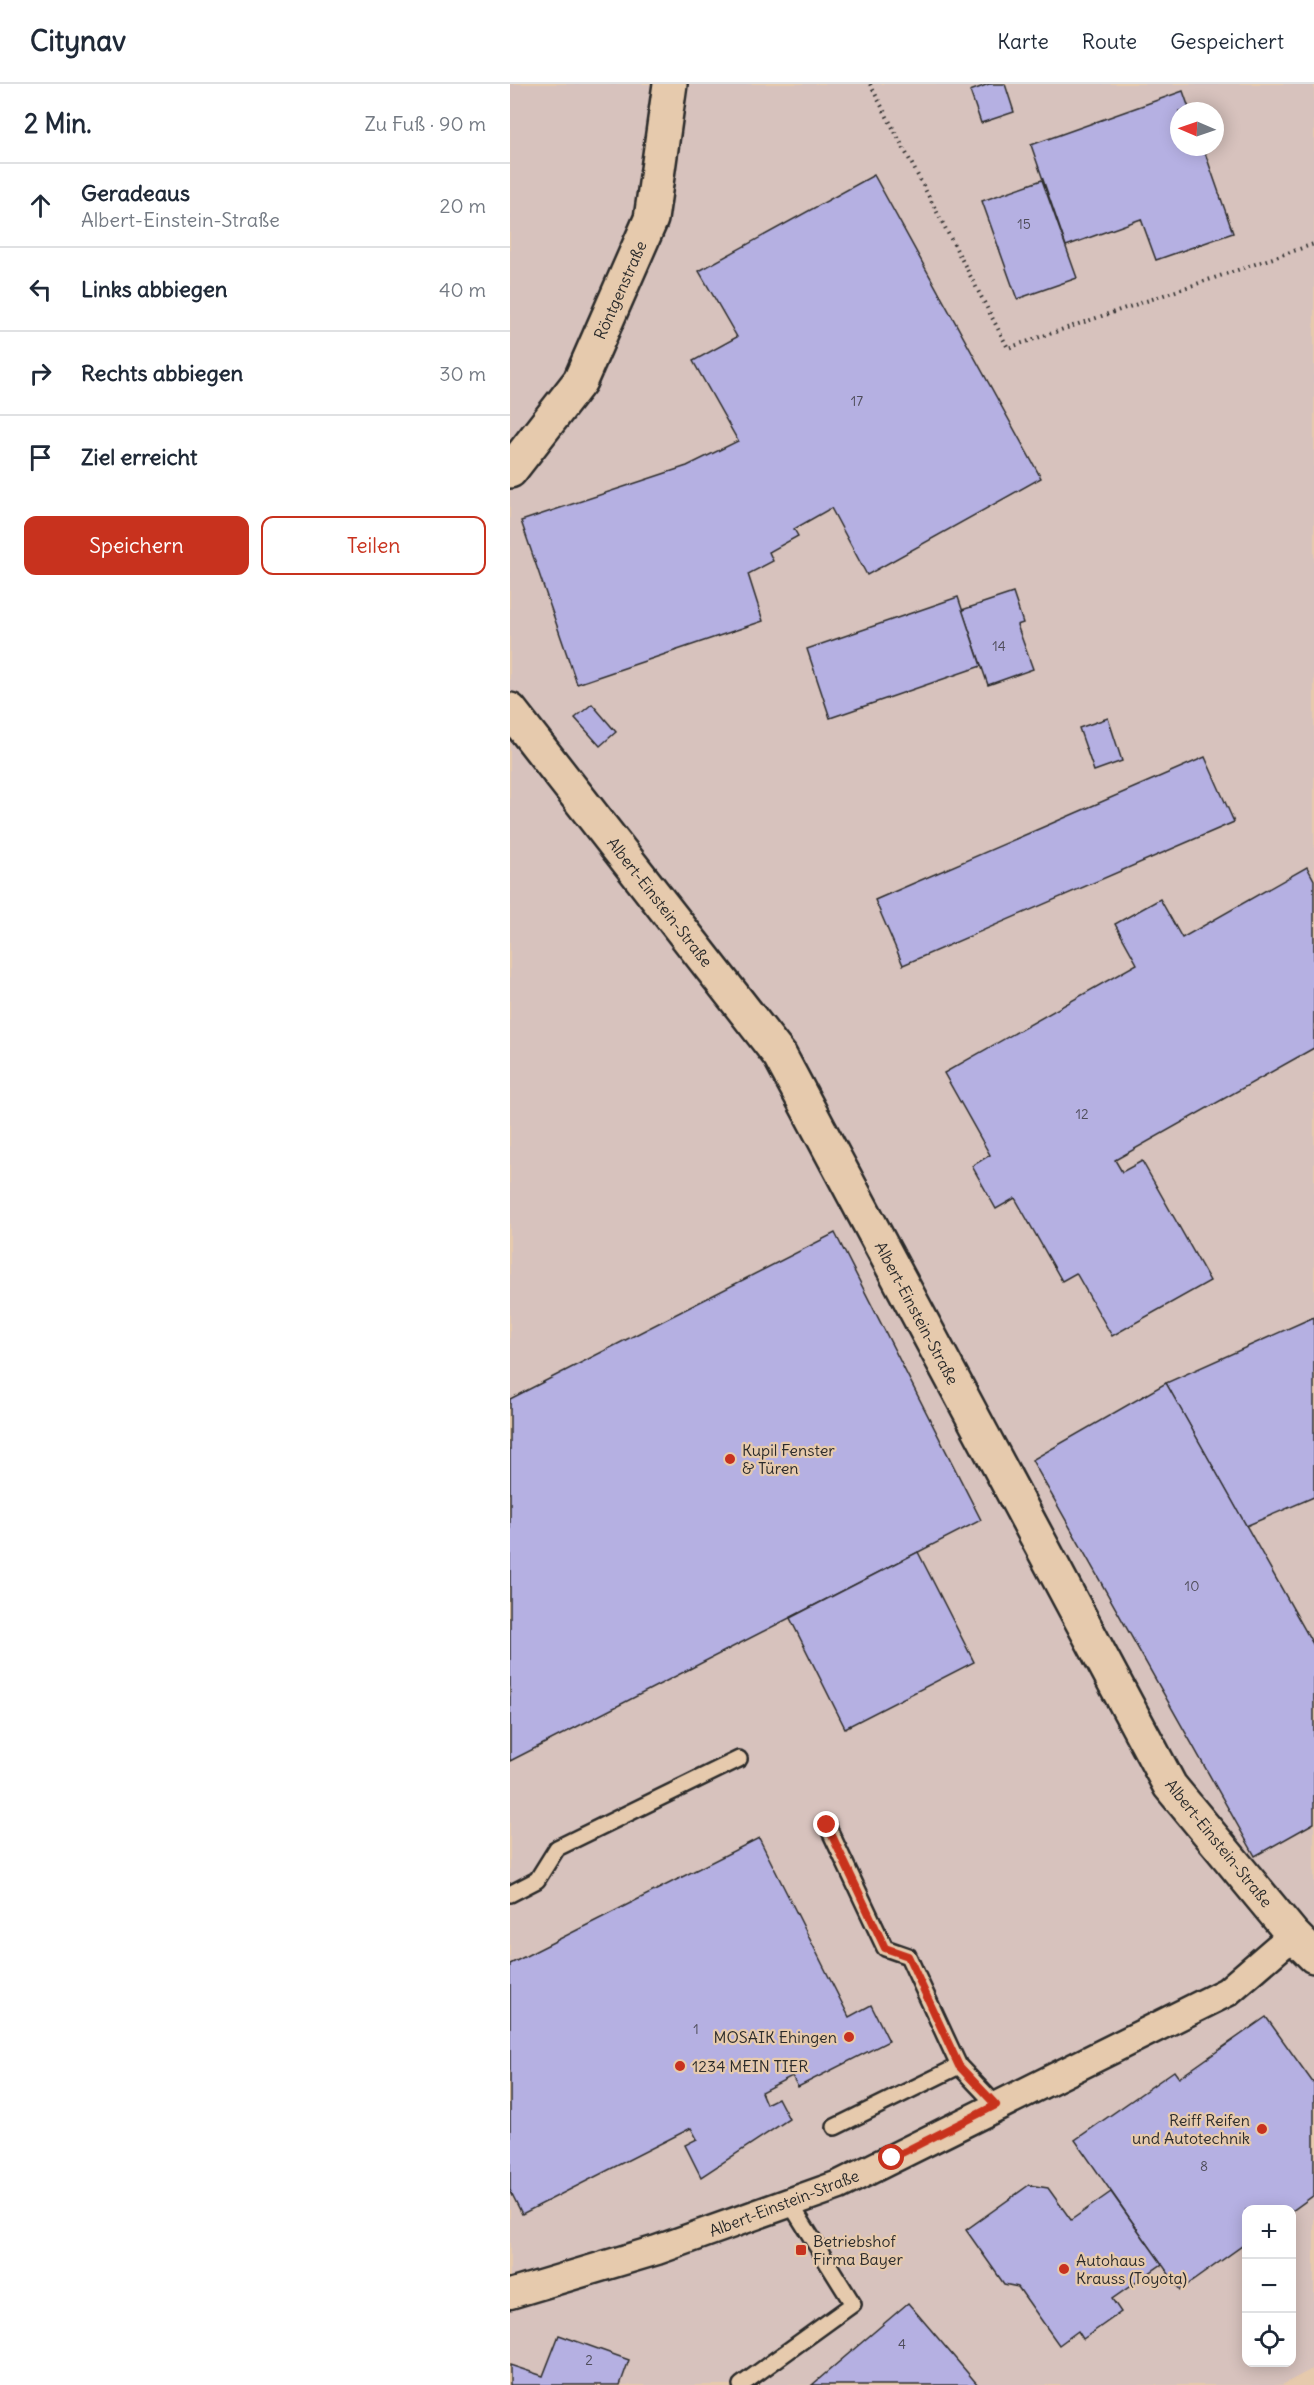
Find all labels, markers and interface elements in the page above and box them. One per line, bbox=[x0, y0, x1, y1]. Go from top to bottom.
text: Citynav bbox=[30, 23, 126, 59]
text: Karte bbox=[997, 28, 1049, 55]
text: Route bbox=[1082, 28, 1137, 55]
text: Gespeichert bbox=[1170, 28, 1284, 55]
north arrow bbox=[1170, 102, 1224, 156]
text: 2 Min. bbox=[24, 107, 92, 140]
text: Zu Fuß · 90 m bbox=[365, 111, 486, 136]
text: Geradeaus bbox=[81, 179, 190, 207]
icon: ahead bbox=[24, 189, 57, 222]
text: 20 m bbox=[440, 193, 486, 218]
text: Albert-Einstein-Straße bbox=[81, 207, 280, 232]
house number: 15 bbox=[1017, 215, 1031, 233]
street label: Röntgenstraße bbox=[589, 238, 651, 342]
icon: left bbox=[24, 273, 57, 306]
text: Links abbiegen bbox=[81, 275, 228, 303]
text: 40 m bbox=[439, 277, 486, 302]
icon: right bbox=[24, 357, 57, 390]
text: Rechts abbiegen bbox=[81, 359, 243, 387]
text: 30 m bbox=[439, 361, 486, 386]
house number: 17 bbox=[851, 392, 863, 410]
icon: arrive bbox=[24, 441, 57, 474]
text: Ziel erreicht bbox=[81, 443, 198, 471]
button: Speichern bbox=[24, 516, 249, 575]
button: Teilen bbox=[261, 516, 486, 575]
house number: 14 bbox=[992, 637, 1006, 655]
street label: Albert-Einstein-Straße bbox=[603, 833, 717, 971]
house number: 12 bbox=[1075, 1105, 1089, 1123]
street label: Albert-Einstein-Straße bbox=[871, 1238, 963, 1388]
place label: Kupil Fenster & Türen bbox=[742, 1440, 835, 1478]
marker: Kupil Fenster & Türen bbox=[723, 1452, 737, 1466]
house number: 10 bbox=[1185, 1577, 1199, 1595]
street label: Albert-Einstein-Straße bbox=[1161, 1775, 1277, 1911]
route end bbox=[813, 1811, 839, 1837]
house number: 1 bbox=[693, 2020, 699, 2038]
place label: MOSAIK Ehingen bbox=[713, 2027, 837, 2047]
marker: MOSAIK Ehingen bbox=[842, 2030, 856, 2044]
place label: 1234 MEIN TIER bbox=[692, 2056, 808, 2076]
marker: 1234 MEIN TIER bbox=[673, 2059, 687, 2073]
place label: Reiff Reifen und Autotechnik bbox=[1132, 2110, 1250, 2148]
marker: Reiff Reifen und Autotechnik bbox=[1255, 2122, 1269, 2136]
route start bbox=[878, 2144, 904, 2170]
house number: 8 bbox=[1200, 2157, 1208, 2175]
street label: Albert-Einstein-Straße bbox=[706, 2165, 862, 2241]
map controls bbox=[1242, 2205, 1296, 2367]
button: + bbox=[1242, 2205, 1296, 2259]
place label: Betriebshof Firma Bayer bbox=[813, 2231, 903, 2269]
marker: Betriebshof Firma Bayer bbox=[794, 2243, 808, 2257]
place label: Autohaus Krauss (Toyota) bbox=[1076, 2250, 1187, 2288]
button: − bbox=[1242, 2259, 1296, 2313]
marker: Autohaus Krauss (Toyota) bbox=[1057, 2262, 1071, 2276]
button: locate bbox=[1242, 2313, 1296, 2367]
house number: 4 bbox=[898, 2335, 906, 2353]
house number: 2 bbox=[585, 2351, 593, 2369]

